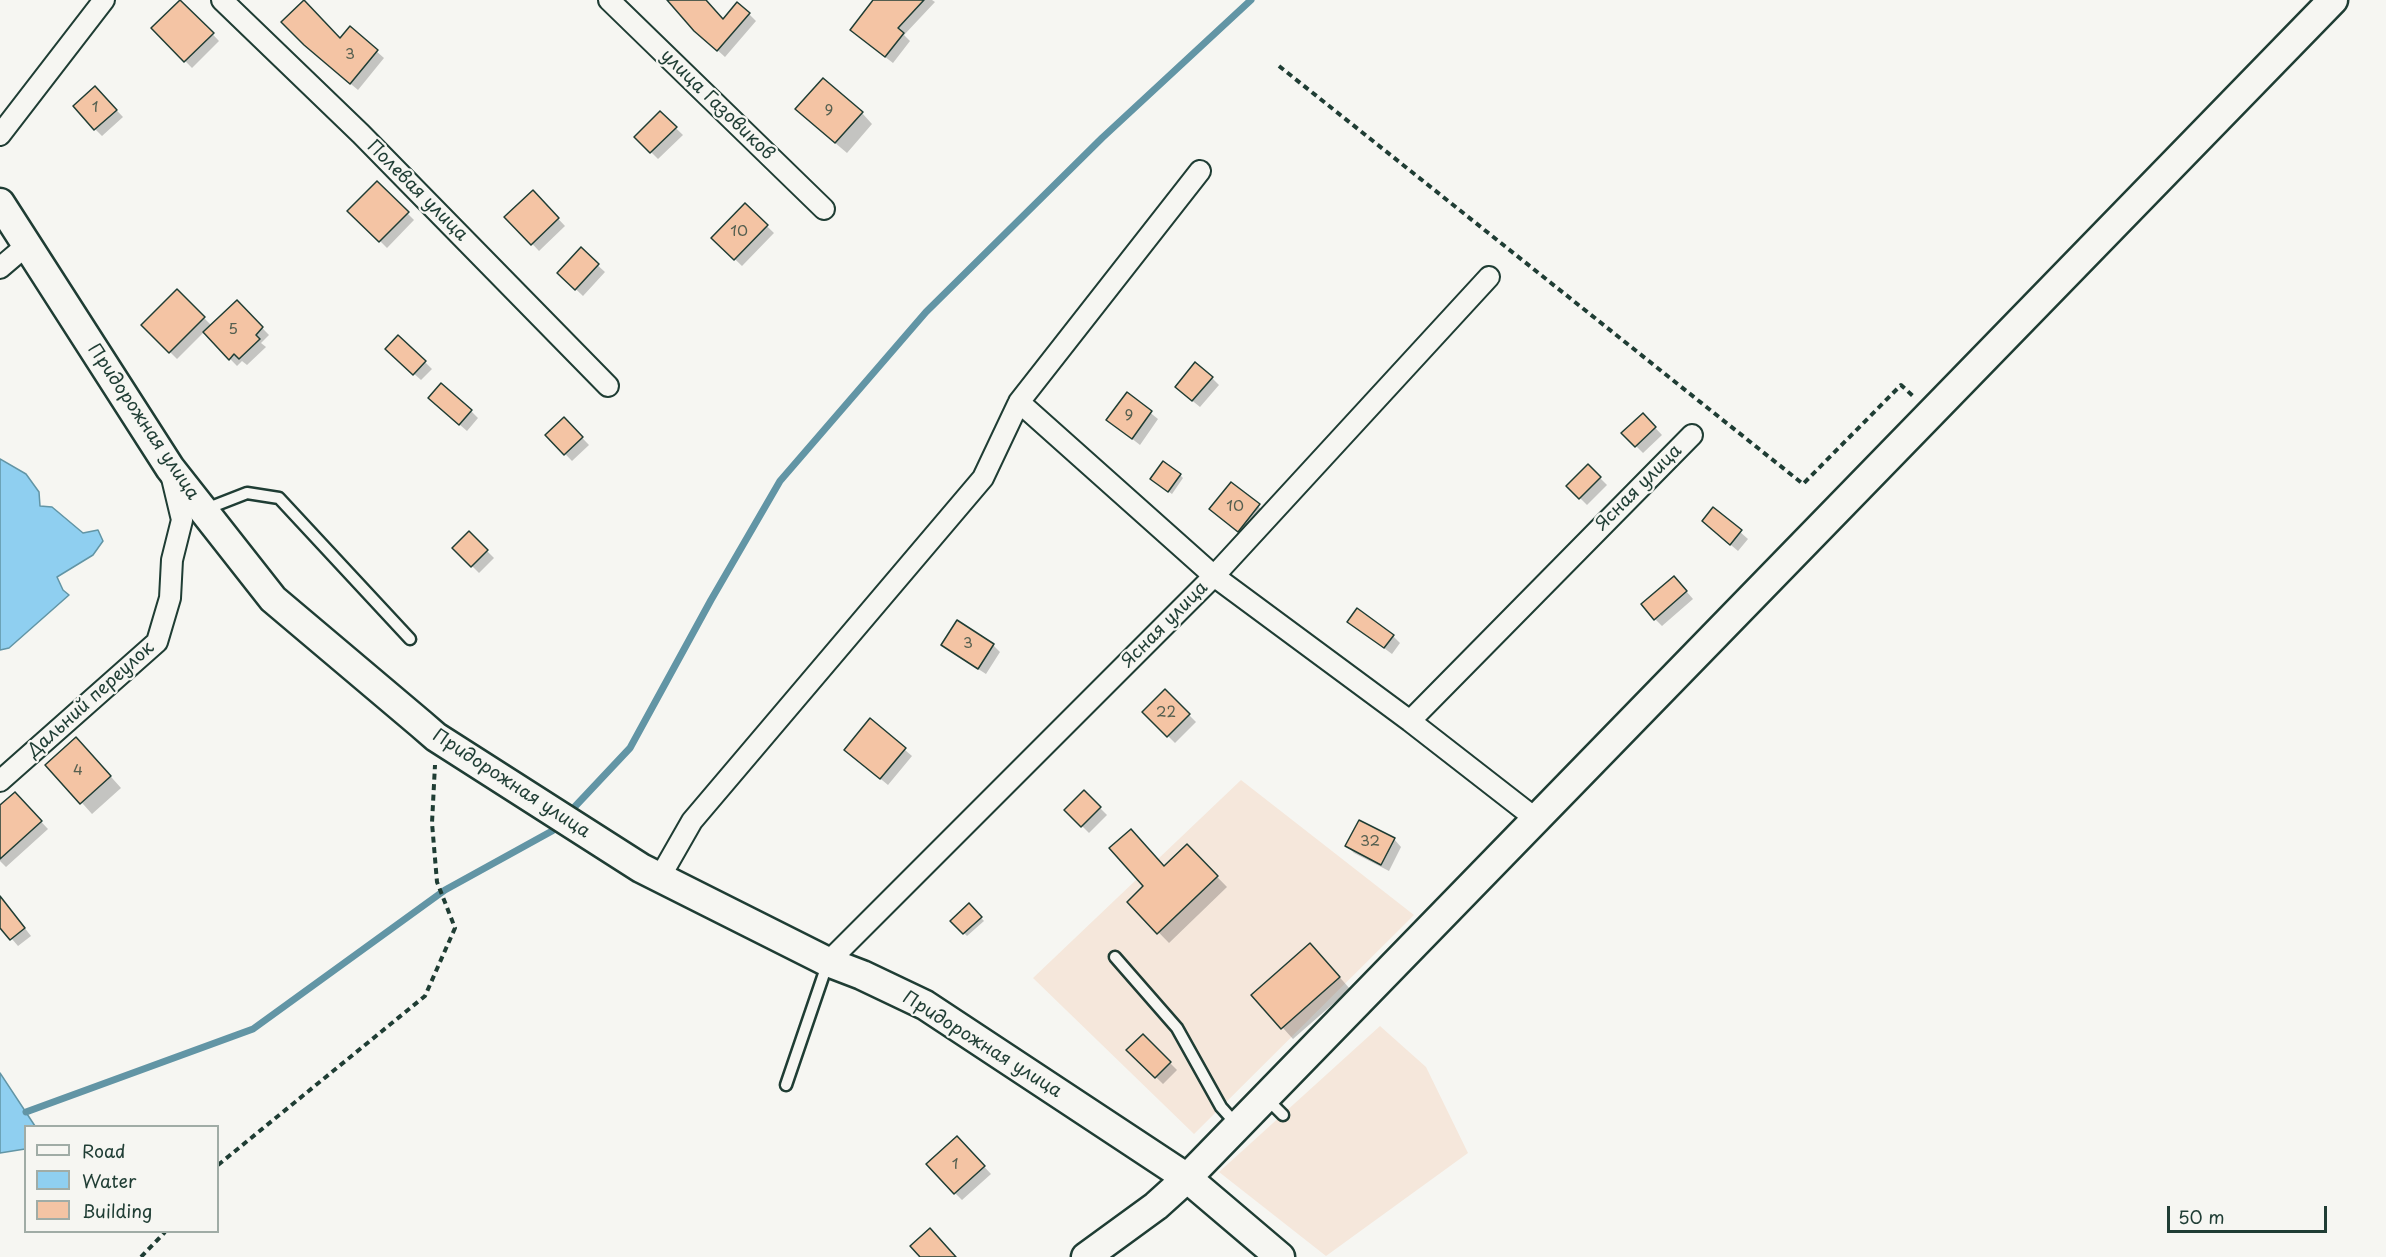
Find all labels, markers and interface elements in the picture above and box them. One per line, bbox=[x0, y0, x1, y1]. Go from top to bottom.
street label: улица Газовиков bbox=[656, 45, 778, 165]
house number: 3 bbox=[345, 46, 355, 64]
house number: 1 bbox=[92, 99, 98, 117]
house number: 9 bbox=[825, 102, 833, 120]
street label: Полевая улица bbox=[362, 136, 472, 246]
house number: 10 bbox=[730, 223, 748, 241]
house number: 5 bbox=[228, 321, 238, 339]
street label: Придорожная улица bbox=[83, 340, 203, 504]
house number: 9 bbox=[1125, 407, 1133, 425]
street label: Ясная улица bbox=[1591, 440, 1687, 536]
house number: 10 bbox=[1226, 498, 1244, 516]
street label: Ясная улица bbox=[1117, 577, 1213, 673]
house number: 3 bbox=[963, 635, 973, 653]
street label: Дальний переулок bbox=[23, 637, 159, 763]
house number: 22 bbox=[1156, 704, 1176, 722]
street label: Придорожная улица bbox=[428, 725, 594, 843]
house number: 4 bbox=[73, 762, 83, 780]
house number: 32 bbox=[1360, 833, 1380, 851]
street label: Придорожная улица bbox=[899, 987, 1065, 1103]
legend bbox=[24, 1125, 219, 1233]
text: Road bbox=[82, 1137, 126, 1164]
house number: 1 bbox=[952, 1156, 958, 1174]
text: Water bbox=[82, 1167, 136, 1194]
scale bar bbox=[2170, 1194, 2330, 1232]
text: Building bbox=[82, 1197, 152, 1224]
text: 50 m bbox=[2178, 1203, 2225, 1230]

